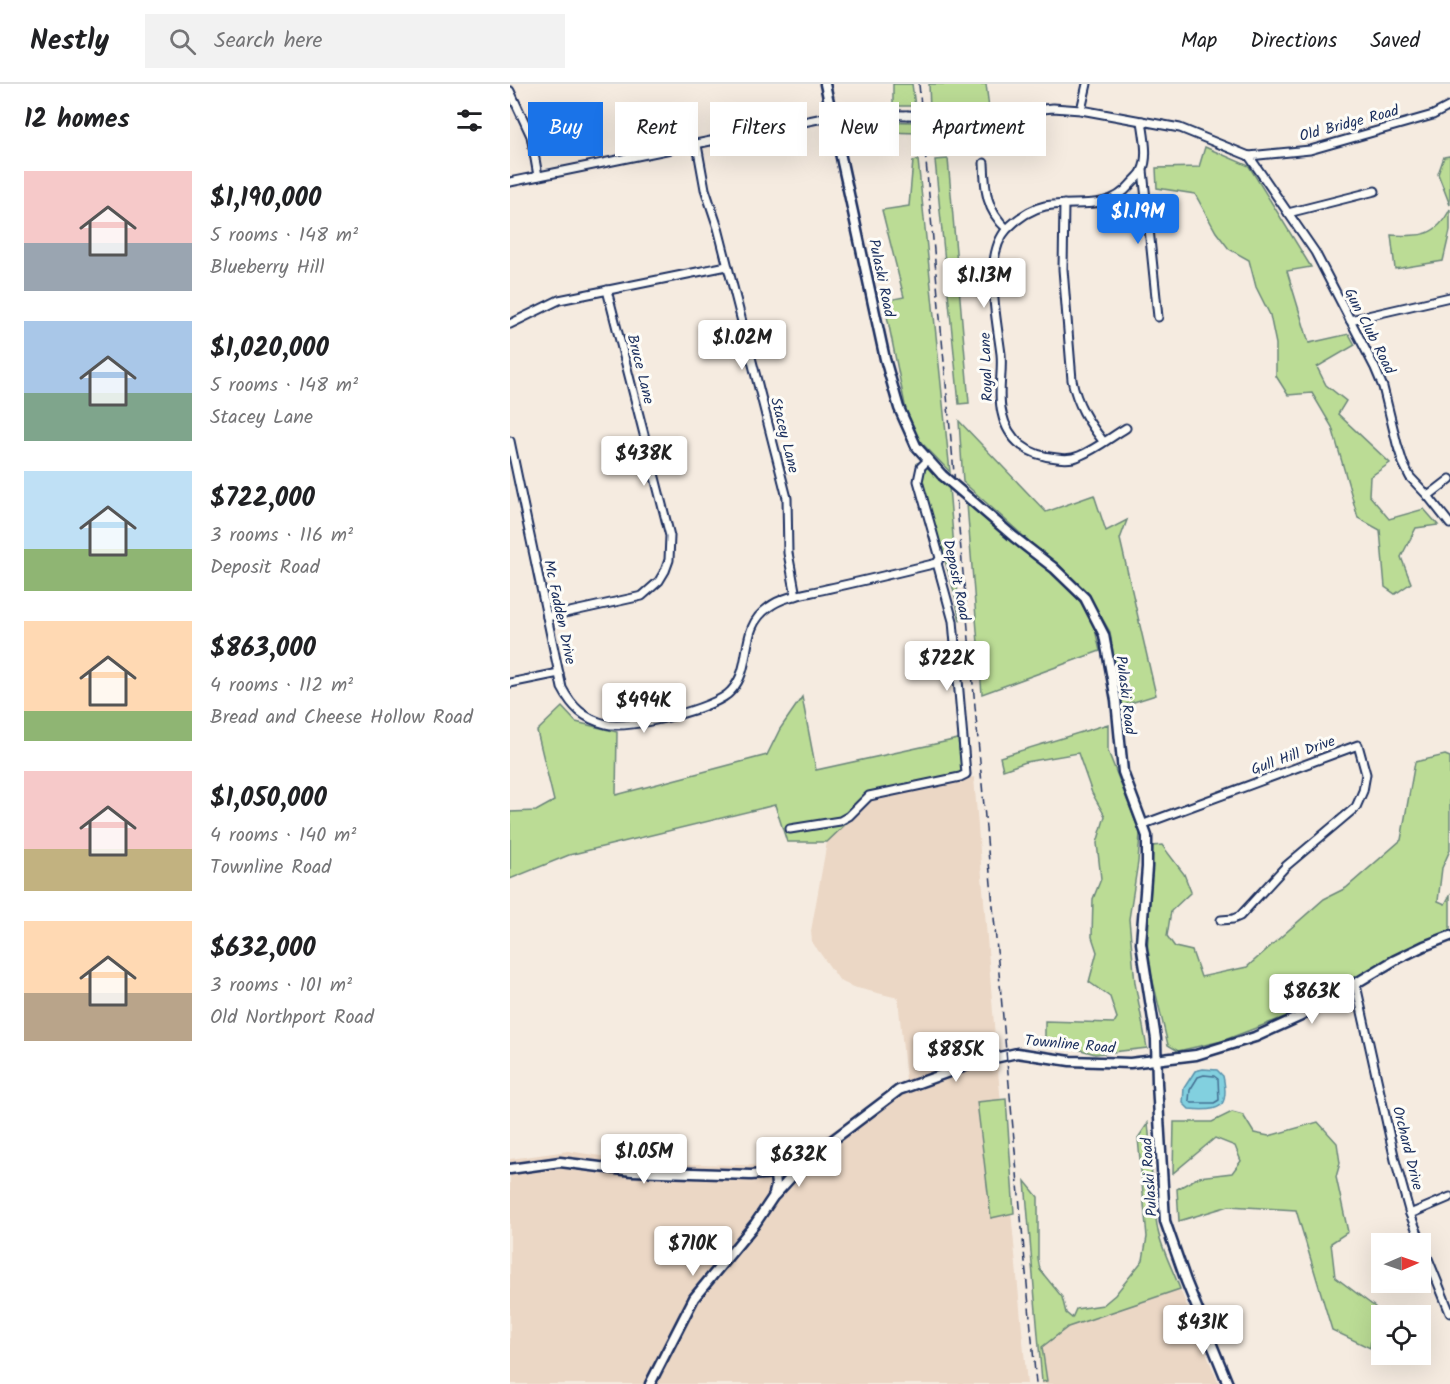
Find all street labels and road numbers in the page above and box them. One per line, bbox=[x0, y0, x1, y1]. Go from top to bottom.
street label: Old Bridge Road bbox=[1297, 99, 1402, 149]
street label: Pulaski Road bbox=[861, 237, 901, 320]
street label: Gun Club Road bbox=[1337, 284, 1401, 379]
street label: Bruce Lane bbox=[620, 332, 660, 407]
street label: Royal Lane bbox=[974, 332, 1000, 402]
street label: Stacey Lane bbox=[763, 395, 805, 476]
street label: Deposit Road bbox=[936, 537, 976, 623]
street label: Mc Fadden Drive bbox=[536, 558, 582, 667]
street label: Pulaski Road bbox=[1108, 654, 1142, 736]
street label: Gull Hill Drive bbox=[1248, 730, 1339, 782]
street label: Townline Road bbox=[1024, 1029, 1117, 1061]
street label: Orchard Drive bbox=[1385, 1104, 1429, 1193]
street label: Pulaski Road bbox=[1135, 1136, 1165, 1217]

